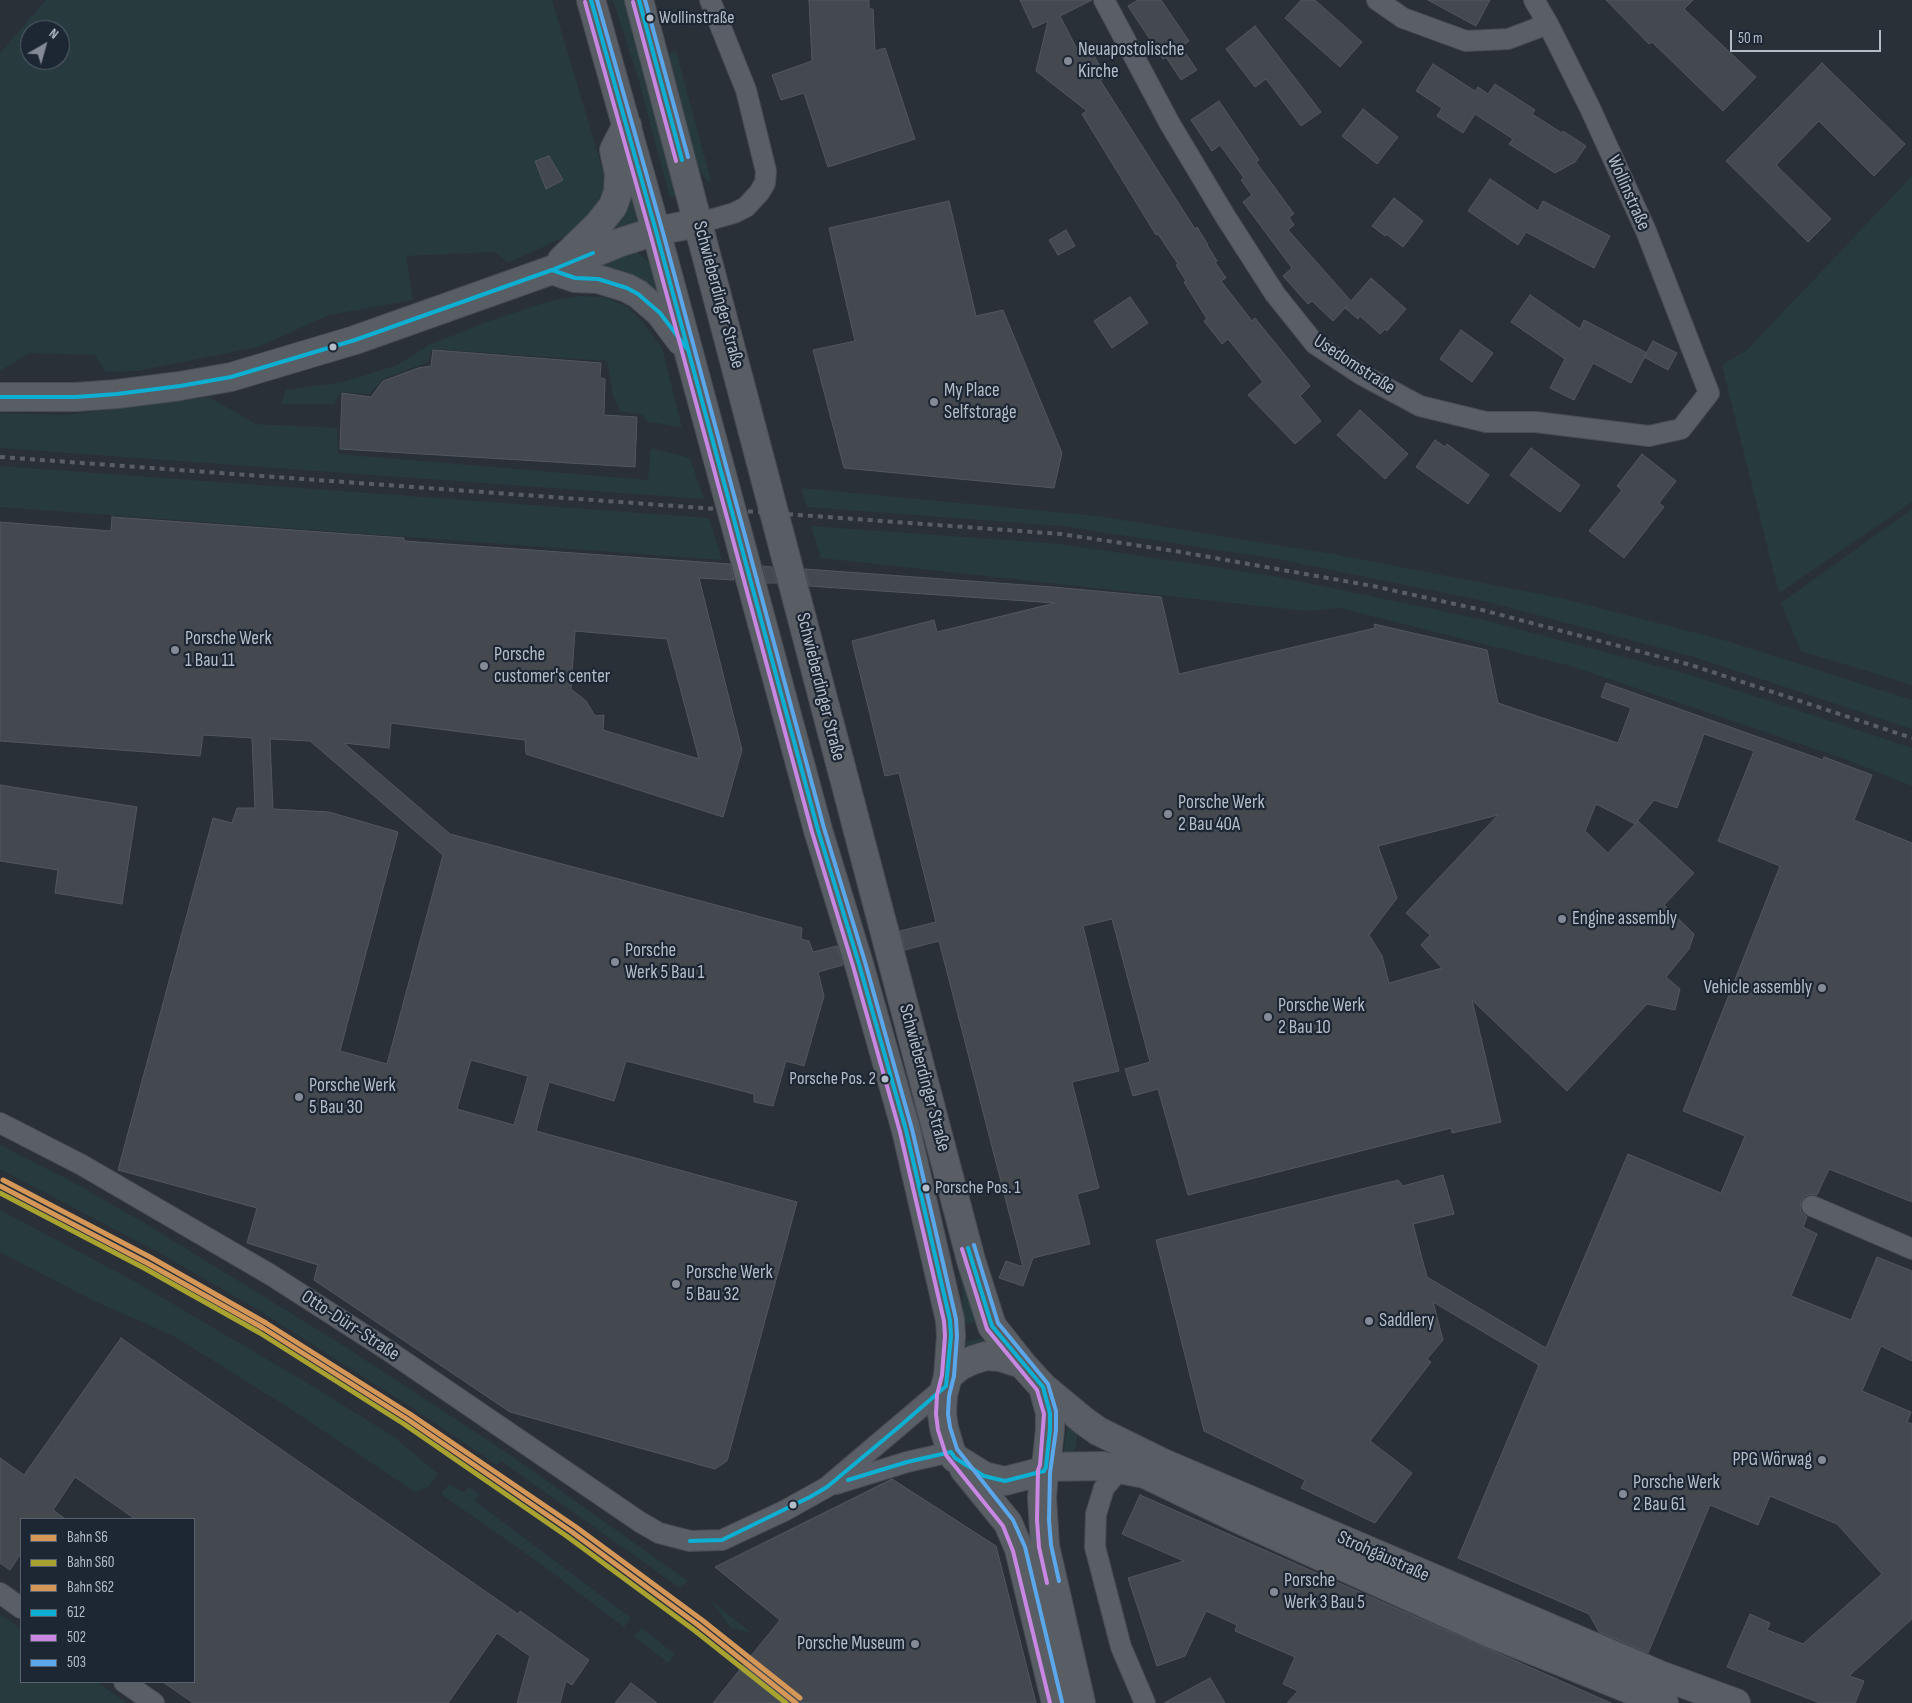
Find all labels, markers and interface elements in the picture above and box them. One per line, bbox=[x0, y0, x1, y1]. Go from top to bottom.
place label: Wollinstraße bbox=[659, 7, 735, 29]
marker: Wollinstraße bbox=[645, 13, 655, 23]
north arrow bbox=[20, 20, 70, 70]
scale bar bbox=[1732, 20, 1883, 52]
text: N bbox=[46, 25, 62, 43]
text: 50 m bbox=[1738, 29, 1763, 48]
place label: Neuapostolische Kirche bbox=[1078, 39, 1184, 83]
marker: Neuapostolische Kirche bbox=[1062, 55, 1074, 67]
street label: Wollinstraße bbox=[1601, 152, 1655, 234]
street label: Schwieberdinger Straße bbox=[687, 219, 749, 371]
street label: Usedomstraße bbox=[1309, 330, 1399, 400]
unlabelled marker bbox=[328, 342, 338, 352]
place label: My Place Selfstorage bbox=[944, 380, 1017, 424]
marker: My Place Selfstorage bbox=[928, 396, 940, 408]
street label: Schwieberdinger Straße bbox=[791, 611, 849, 763]
place label: Porsche Werk 1 Bau 11 bbox=[185, 628, 272, 672]
marker: Porsche Werk 1 Bau 11 bbox=[169, 644, 181, 656]
place label: Porsche customer's center bbox=[494, 644, 610, 688]
marker: Porsche customer's center bbox=[478, 660, 490, 672]
place label: Porsche Werk 2 Bau 40A bbox=[1178, 792, 1265, 836]
marker: Porsche Werk 2 Bau 40A bbox=[1162, 808, 1174, 820]
place label: Engine assembly bbox=[1572, 908, 1677, 930]
marker: Engine assembly bbox=[1556, 913, 1568, 925]
place label: Porsche Werk 5 Bau 1 bbox=[625, 940, 704, 984]
marker: Porsche Werk 5 Bau 1 bbox=[609, 956, 621, 968]
place label: Vehicle assembly bbox=[1704, 977, 1812, 999]
marker: Vehicle assembly bbox=[1816, 982, 1828, 994]
place label: Porsche Werk 2 Bau 10 bbox=[1278, 995, 1365, 1039]
street label: Schwieberdinger Straße bbox=[893, 1002, 955, 1154]
marker: Porsche Werk 2 Bau 10 bbox=[1262, 1011, 1274, 1023]
place label: Porsche Pos. 2 bbox=[789, 1068, 876, 1090]
marker: Porsche Pos. 2 bbox=[880, 1074, 890, 1084]
place label: Porsche Werk 5 Bau 30 bbox=[309, 1075, 396, 1119]
marker: Porsche Werk 5 Bau 30 bbox=[293, 1091, 305, 1103]
place label: Porsche Pos. 1 bbox=[935, 1177, 1021, 1199]
marker: Porsche Pos. 1 bbox=[921, 1183, 931, 1193]
place label: Porsche Werk 5 Bau 32 bbox=[686, 1262, 773, 1306]
marker: Porsche Werk 5 Bau 32 bbox=[670, 1278, 682, 1290]
street label: Otto-Dürr-Straße bbox=[297, 1286, 403, 1366]
place label: Saddlery bbox=[1379, 1310, 1434, 1332]
marker: Saddlery bbox=[1363, 1315, 1375, 1327]
place label: PPG Wörwag bbox=[1732, 1449, 1812, 1471]
marker: PPG Wörwag bbox=[1816, 1454, 1828, 1466]
place label: Porsche Werk 2 Bau 61 bbox=[1633, 1472, 1720, 1516]
marker: Porsche Werk 2 Bau 61 bbox=[1617, 1488, 1629, 1500]
unlabelled marker bbox=[788, 1500, 798, 1510]
legend bbox=[20, 1518, 195, 1683]
street label: Strohgäustraße bbox=[1333, 1527, 1433, 1587]
text: Bahn S6 bbox=[67, 1528, 108, 1547]
text: Bahn S60 bbox=[67, 1553, 114, 1572]
place label: Porsche Werk 3 Bau 5 bbox=[1284, 1570, 1365, 1614]
text: Bahn S62 bbox=[67, 1578, 114, 1597]
marker: Porsche Werk 3 Bau 5 bbox=[1268, 1586, 1280, 1598]
text: 612 bbox=[67, 1603, 85, 1622]
text: 502 bbox=[67, 1628, 86, 1647]
place label: Porsche Museum bbox=[797, 1633, 905, 1655]
marker: Porsche Museum bbox=[909, 1638, 921, 1650]
text: 503 bbox=[67, 1653, 86, 1672]

